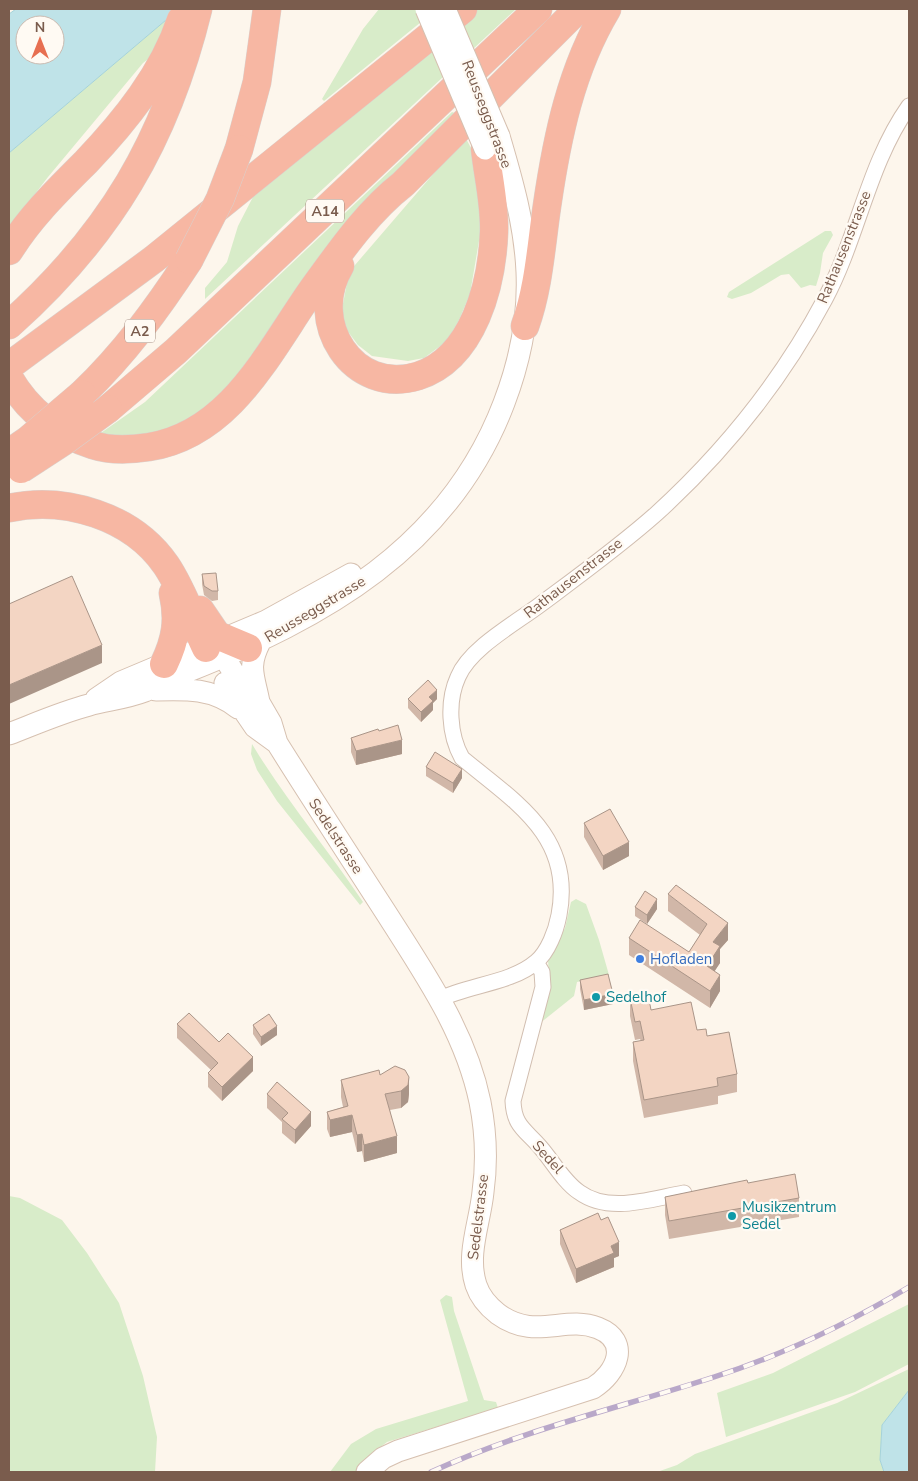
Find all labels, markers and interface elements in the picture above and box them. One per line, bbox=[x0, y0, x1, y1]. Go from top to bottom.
north arrow bbox=[15, 15, 65, 65]
text: N bbox=[35, 18, 45, 37]
street label: Reusseggstrasse bbox=[457, 57, 517, 171]
street label: Rathausenstrasse bbox=[812, 188, 876, 306]
road number: A14 bbox=[306, 200, 344, 222]
road number: A2 bbox=[125, 320, 155, 342]
street label: Rathausenstrasse bbox=[520, 533, 626, 623]
street label: Reusseggstrasse bbox=[261, 571, 369, 647]
street label: Sedelstrasse bbox=[304, 794, 368, 878]
place label: Hofladen bbox=[650, 949, 712, 969]
marker: Hofladen bbox=[634, 953, 646, 965]
place label: Sedelhof bbox=[606, 987, 667, 1007]
marker: Sedelhof bbox=[590, 991, 602, 1003]
street label: Sedel bbox=[528, 1136, 569, 1178]
street label: Sedelstrasse bbox=[463, 1173, 493, 1261]
place label: Musikzentrum Sedel bbox=[742, 1197, 837, 1234]
marker: Musikzentrum Sedel bbox=[726, 1210, 738, 1222]

